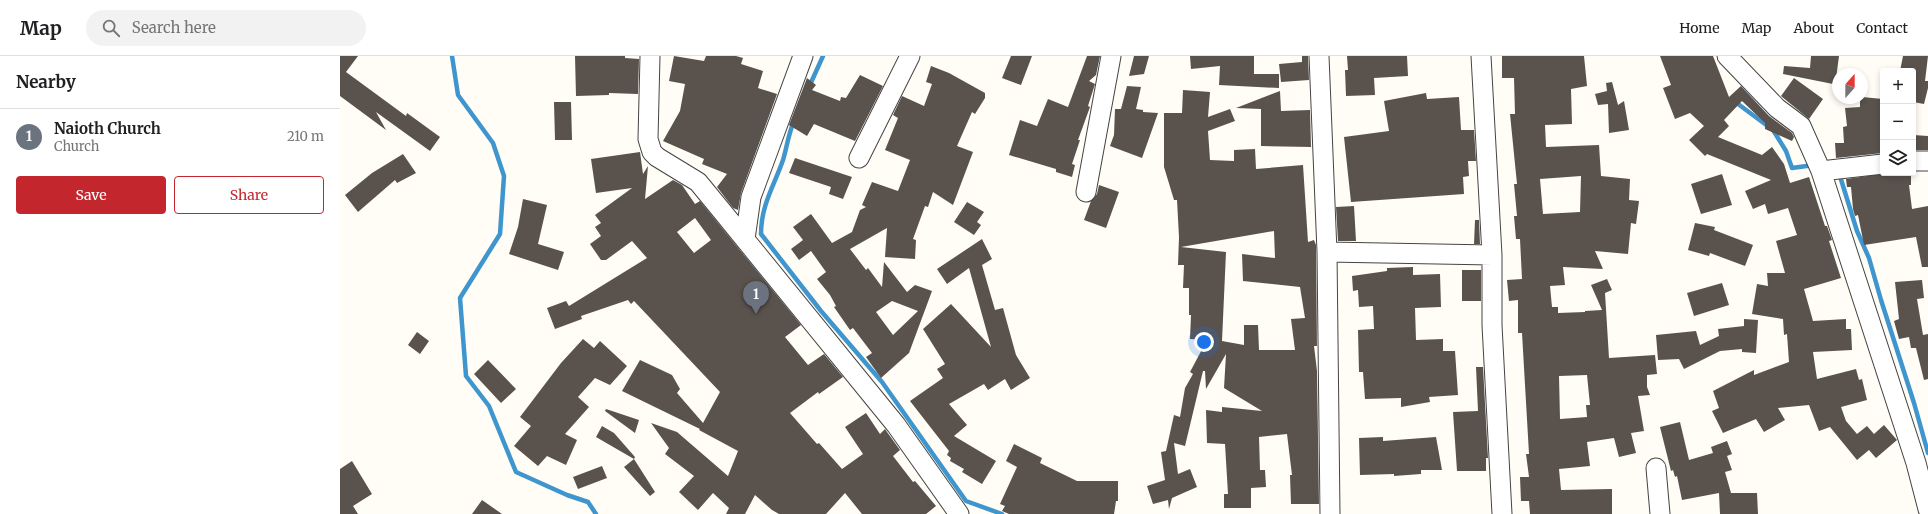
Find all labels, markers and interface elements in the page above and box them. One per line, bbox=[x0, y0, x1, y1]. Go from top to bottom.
search box bbox=[86, 10, 366, 46]
text: Map bbox=[20, 16, 62, 40]
icon: search bbox=[100, 17, 122, 39]
text: Search here bbox=[132, 18, 216, 37]
text: Home bbox=[1679, 19, 1720, 37]
text: Map bbox=[1742, 19, 1771, 37]
text: About bbox=[1793, 19, 1834, 37]
text: Contact bbox=[1856, 19, 1908, 37]
north arrow bbox=[1832, 68, 1868, 104]
map controls bbox=[1880, 68, 1916, 176]
button: + bbox=[1880, 68, 1916, 104]
text: Nearby bbox=[16, 71, 76, 93]
button: − bbox=[1880, 104, 1916, 140]
text: Naioth Church bbox=[54, 119, 161, 138]
text: 1 bbox=[26, 128, 32, 145]
text: 210 m bbox=[287, 128, 324, 145]
text: Church bbox=[54, 138, 99, 155]
button: layers bbox=[1880, 140, 1916, 176]
button: Save bbox=[16, 176, 166, 214]
button: Share bbox=[174, 176, 324, 214]
pin: 1 bbox=[743, 281, 769, 314]
your location bbox=[1194, 332, 1214, 352]

